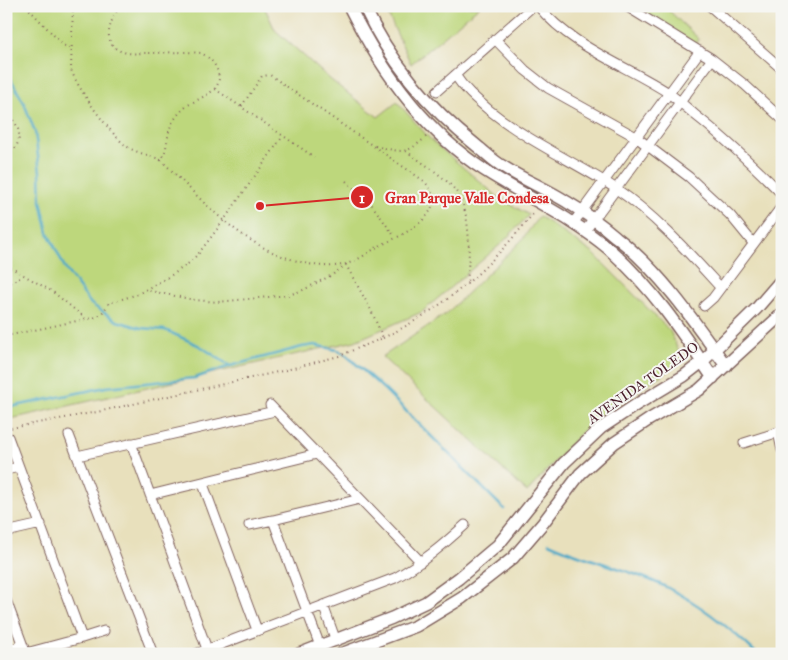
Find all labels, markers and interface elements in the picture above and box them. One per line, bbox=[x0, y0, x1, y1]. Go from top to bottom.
callout: Gran Parque Valle Condesa bbox=[350, 182, 559, 212]
text: 1 bbox=[359, 189, 365, 207]
text: Gran Parque Valle Condesa bbox=[385, 189, 550, 208]
street label: AVENIDA TOLEDO bbox=[583, 338, 702, 428]

